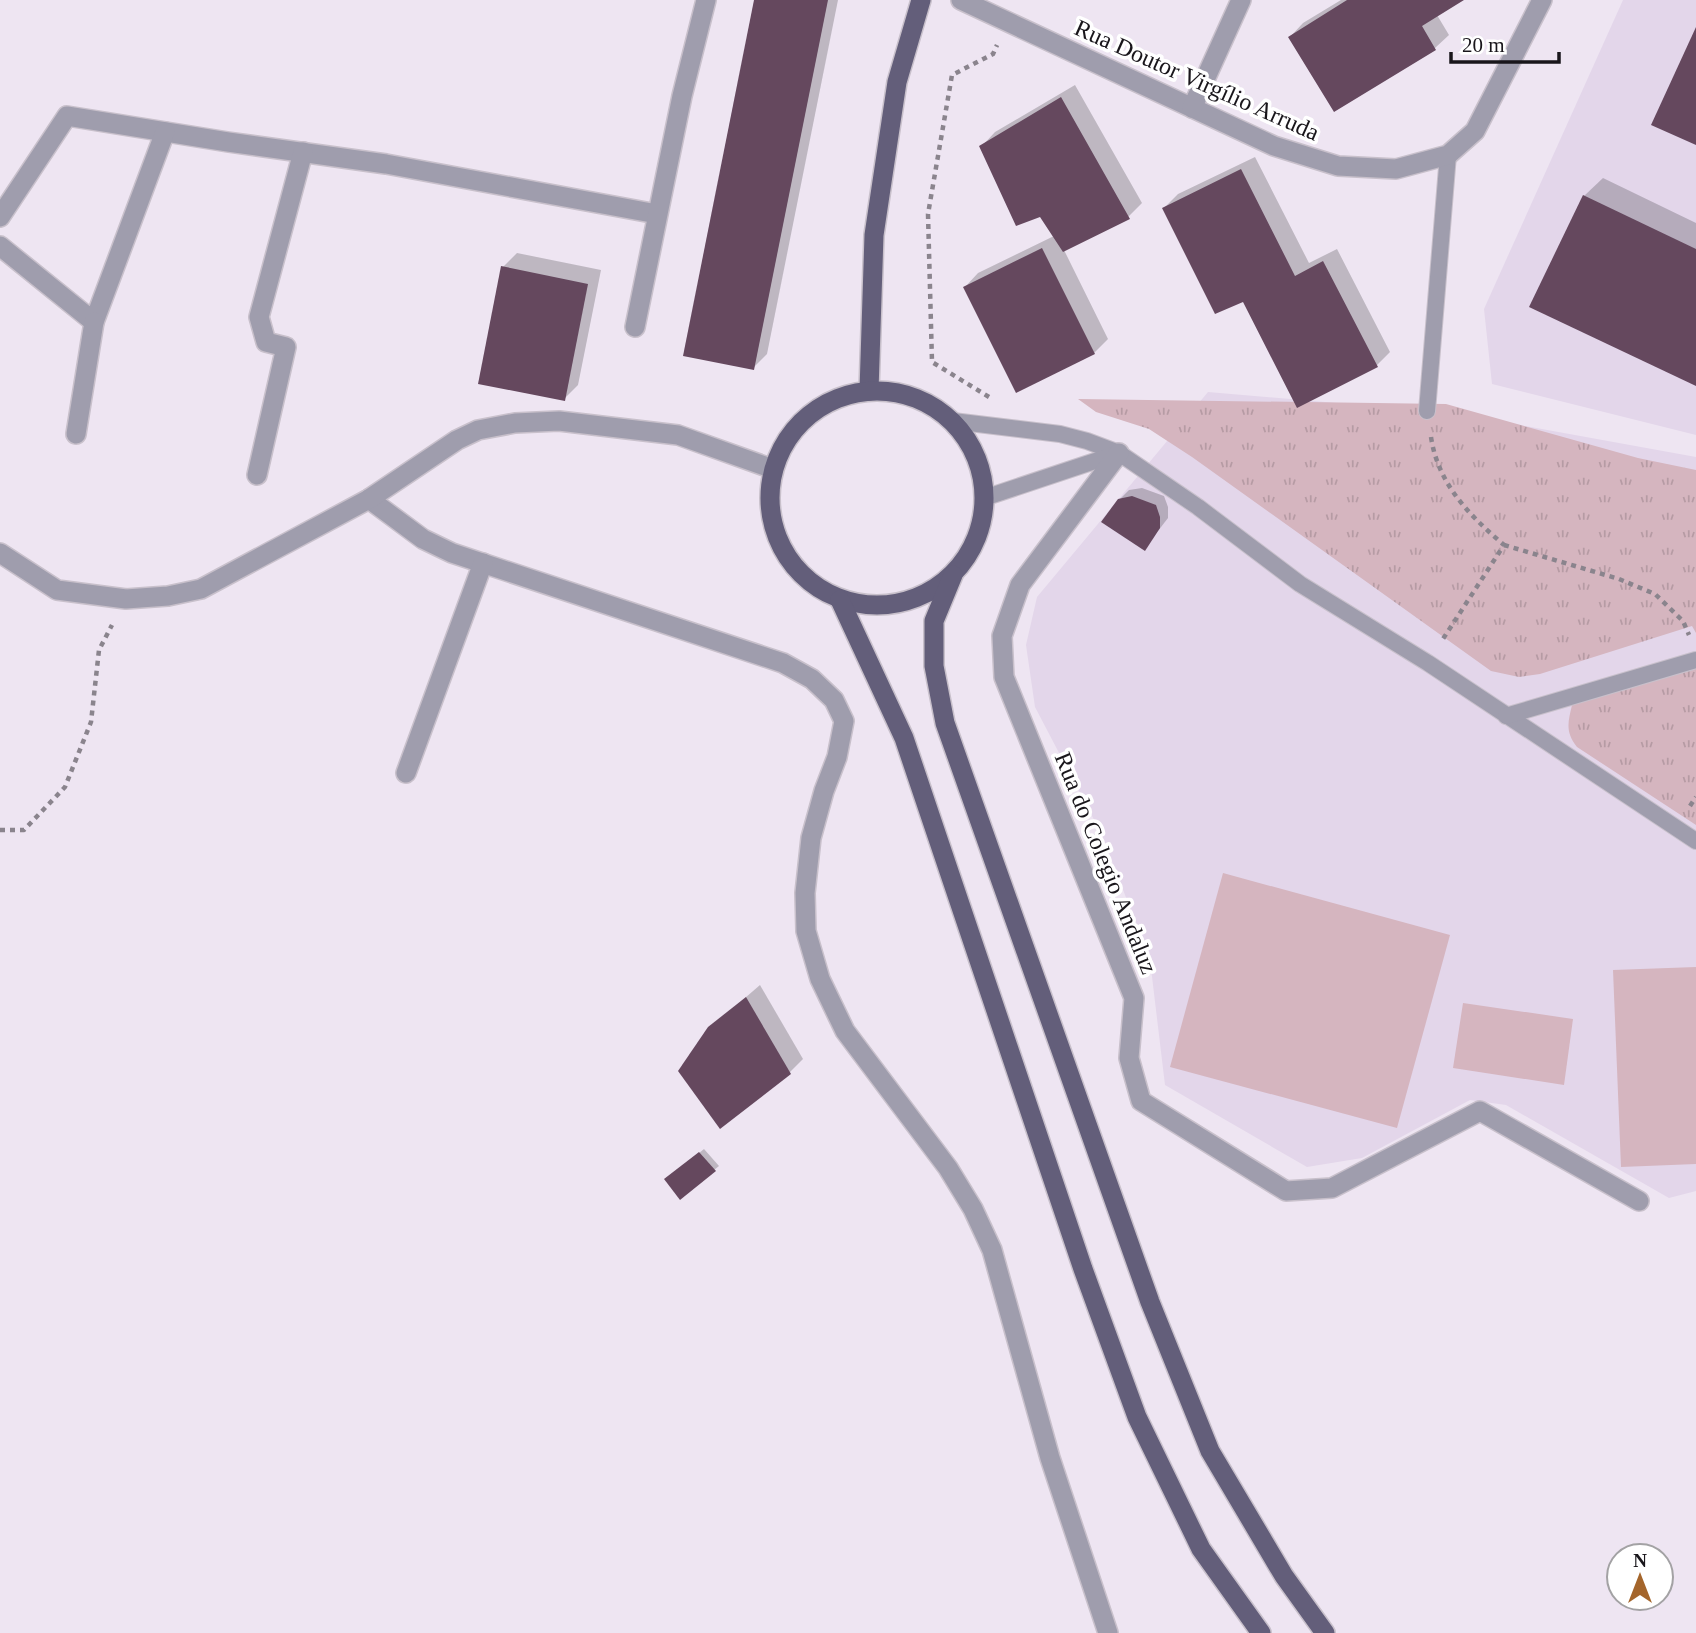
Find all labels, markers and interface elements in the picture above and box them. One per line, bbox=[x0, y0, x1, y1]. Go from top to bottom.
street label: Rua Doutor Virgílio Arruda bbox=[1071, 14, 1324, 146]
scale bar bbox=[1451, 21, 1560, 65]
text: 20 m bbox=[1462, 33, 1505, 57]
street label: Rua do Colegio Andaluz bbox=[1050, 748, 1162, 978]
north arrow bbox=[1605, 1542, 1675, 1612]
text: N bbox=[1633, 1550, 1647, 1571]

